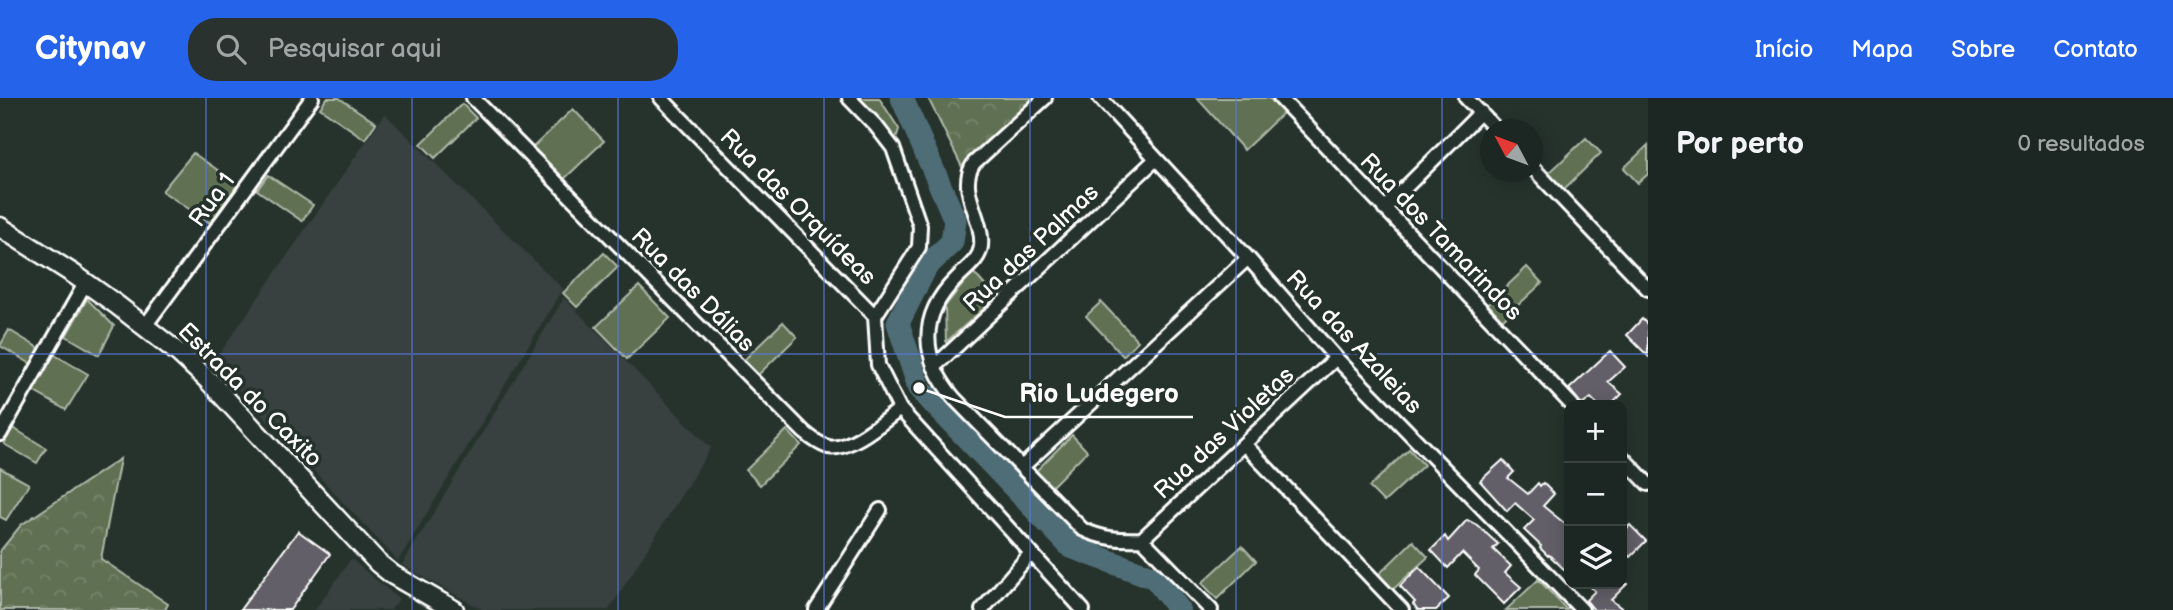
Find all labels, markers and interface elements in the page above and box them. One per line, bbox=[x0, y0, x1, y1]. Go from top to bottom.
search box bbox=[188, 18, 678, 81]
text: Citynav bbox=[35, 29, 146, 69]
icon: search bbox=[212, 30, 250, 68]
text: Pesquisar aqui bbox=[268, 34, 442, 65]
text: Início bbox=[1755, 35, 1813, 64]
text: Mapa bbox=[1851, 35, 1913, 64]
text: Sobre bbox=[1951, 35, 2015, 64]
text: Contato bbox=[2053, 35, 2138, 64]
north arrow bbox=[1480, 119, 1543, 182]
street label: Rua das Orquídeas bbox=[714, 123, 882, 291]
text: Por perto bbox=[1676, 126, 1804, 162]
text: 0 resultados bbox=[2017, 130, 2145, 158]
street label: Rua dos Tamarindos bbox=[1354, 147, 1528, 327]
street label: Rua 1 bbox=[183, 167, 241, 233]
street label: Rua das Palmas bbox=[957, 178, 1105, 318]
street label: Rua das Dálias bbox=[625, 222, 761, 358]
street label: Rua das Azaleias bbox=[1280, 264, 1428, 420]
street label: Estrada do Caxito bbox=[172, 317, 328, 473]
street label: Rua das Violetas bbox=[1148, 361, 1300, 505]
callout: Rio Ludegero bbox=[1005, 370, 1193, 417]
text: Rio Ludegero bbox=[1019, 379, 1179, 410]
map controls bbox=[1564, 400, 1627, 589]
button: + bbox=[1564, 400, 1627, 463]
button: − bbox=[1564, 463, 1627, 526]
button: layers bbox=[1564, 526, 1627, 589]

